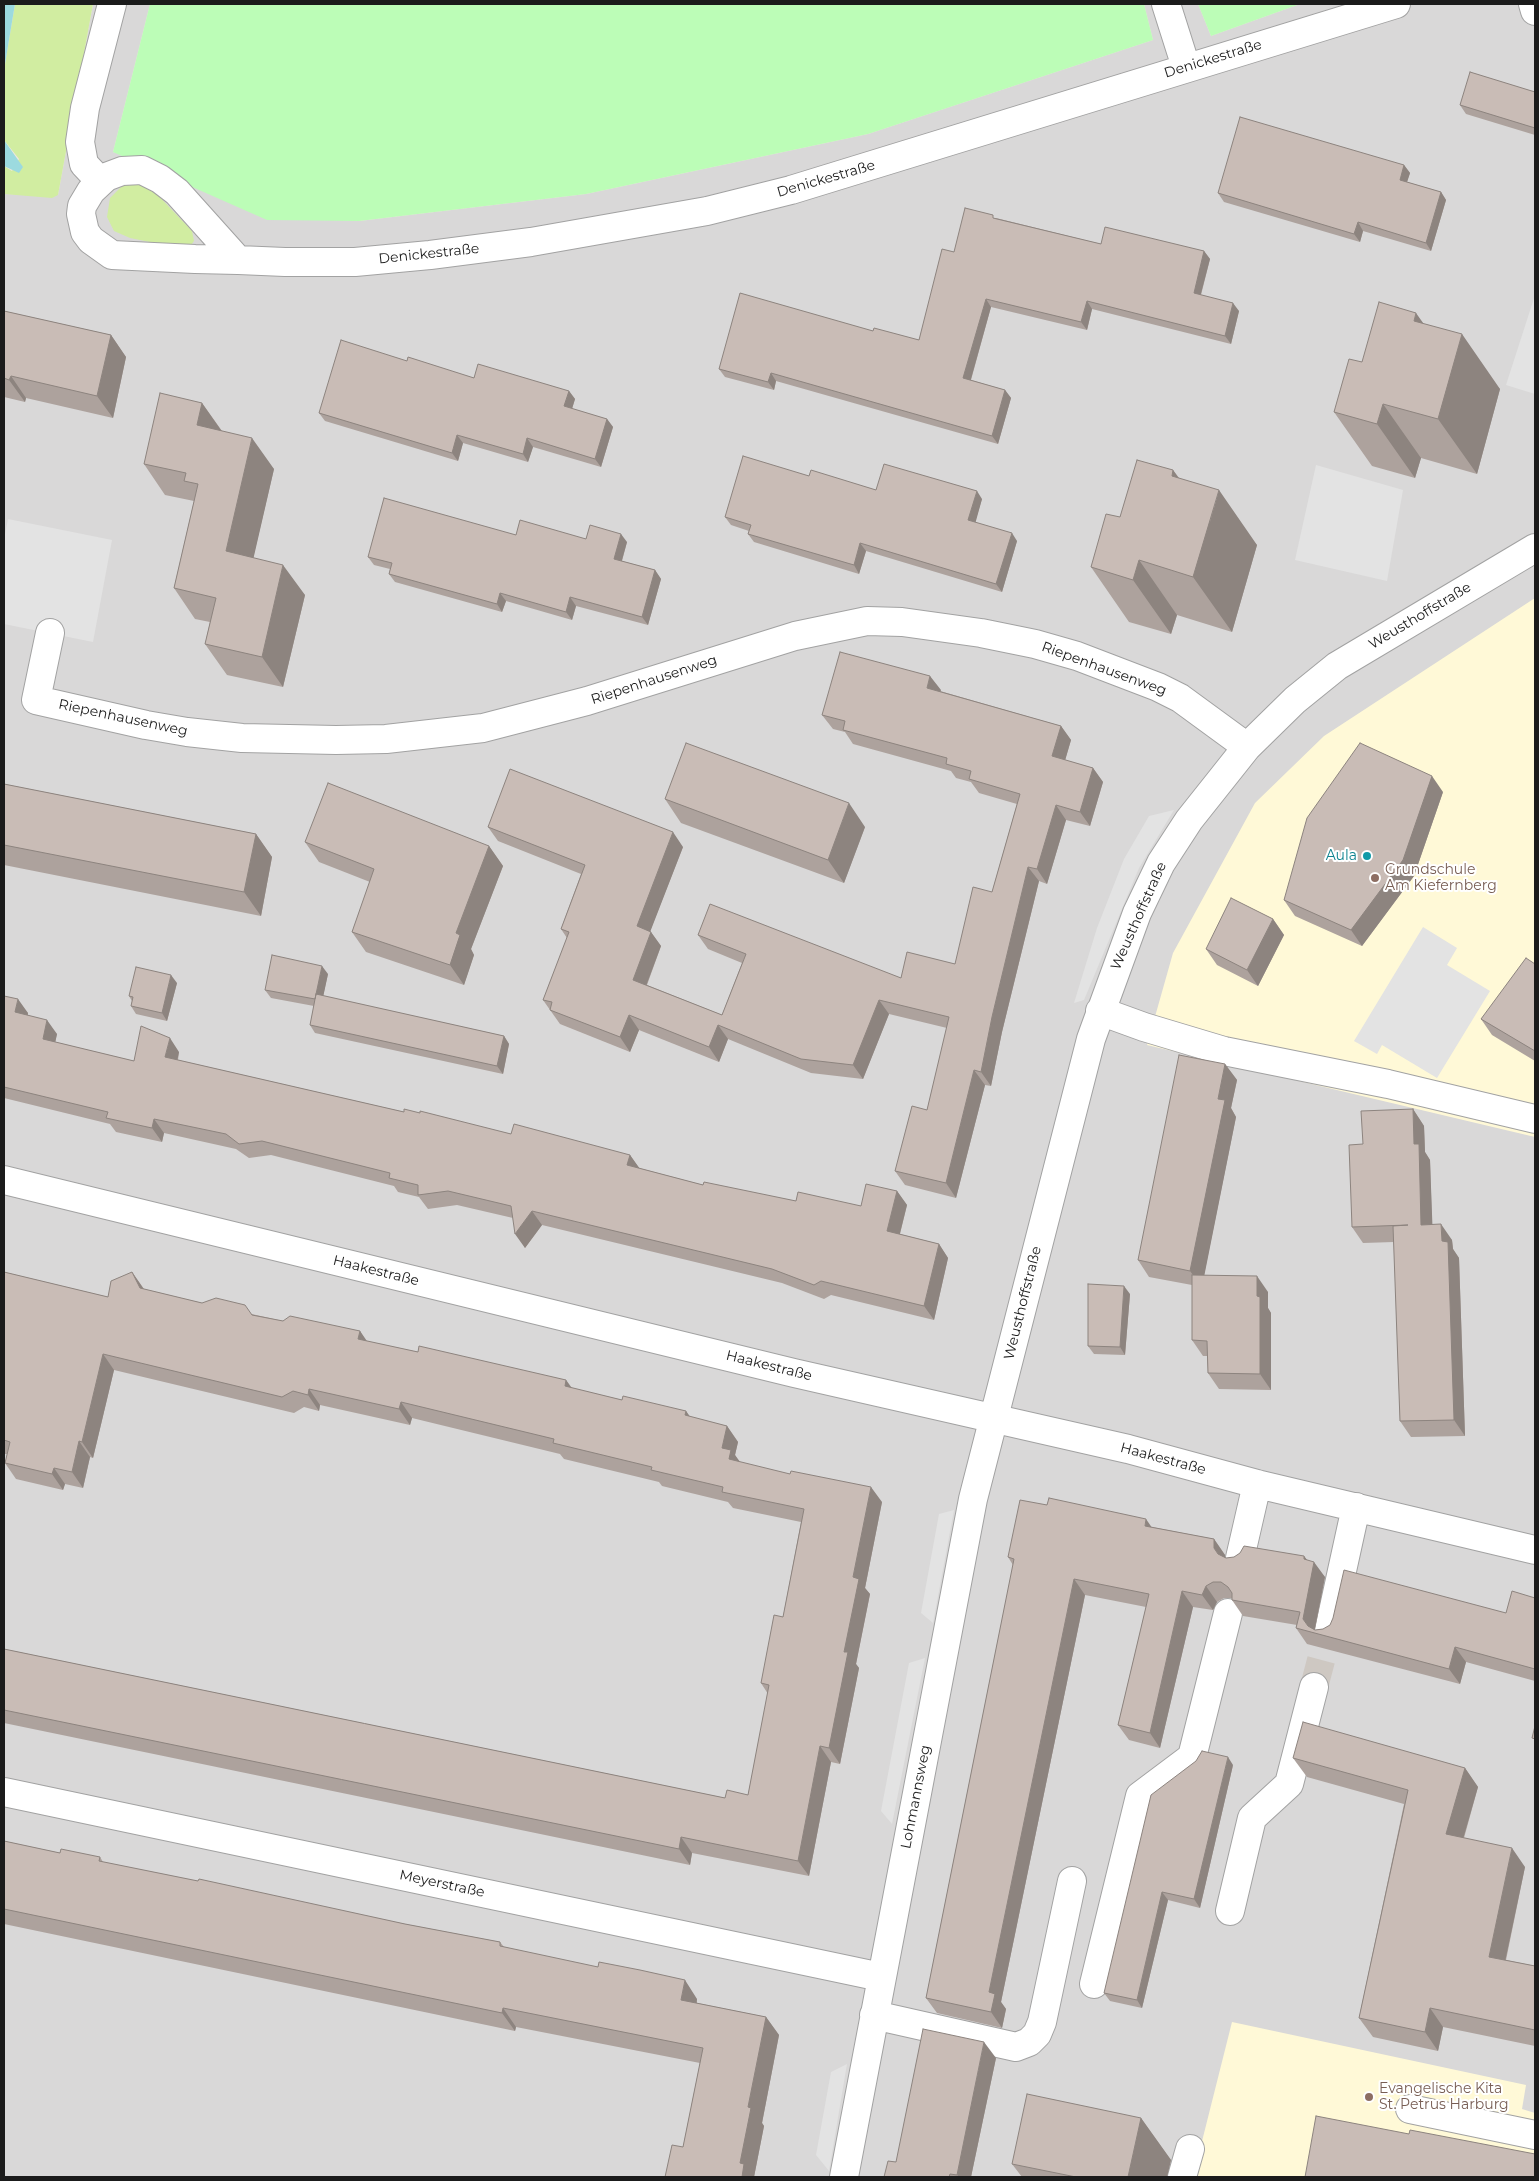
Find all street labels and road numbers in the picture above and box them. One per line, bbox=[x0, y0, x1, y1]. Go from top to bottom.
street label: Denickestraße bbox=[1162, 36, 1264, 82]
street label: Denickestraße bbox=[775, 157, 877, 201]
street label: Denickestraße bbox=[378, 240, 480, 268]
street label: Weusthoffstraße bbox=[1366, 579, 1474, 653]
street label: Riepenhausenweg bbox=[1039, 639, 1169, 699]
street label: Riepenhausenweg bbox=[589, 652, 719, 708]
street label: Riepenhausenweg bbox=[57, 696, 189, 740]
street label: Weusthoffstraße bbox=[1108, 859, 1170, 973]
street label: Weusthoffstraße bbox=[1001, 1244, 1045, 1362]
street label: Haakestraße bbox=[331, 1252, 421, 1290]
street label: Haakestraße bbox=[724, 1347, 814, 1385]
street label: Haakestraße bbox=[1118, 1439, 1208, 1479]
street label: Lohmannsweg bbox=[898, 1744, 934, 1850]
street label: Meyerstraße bbox=[398, 1867, 486, 1901]

